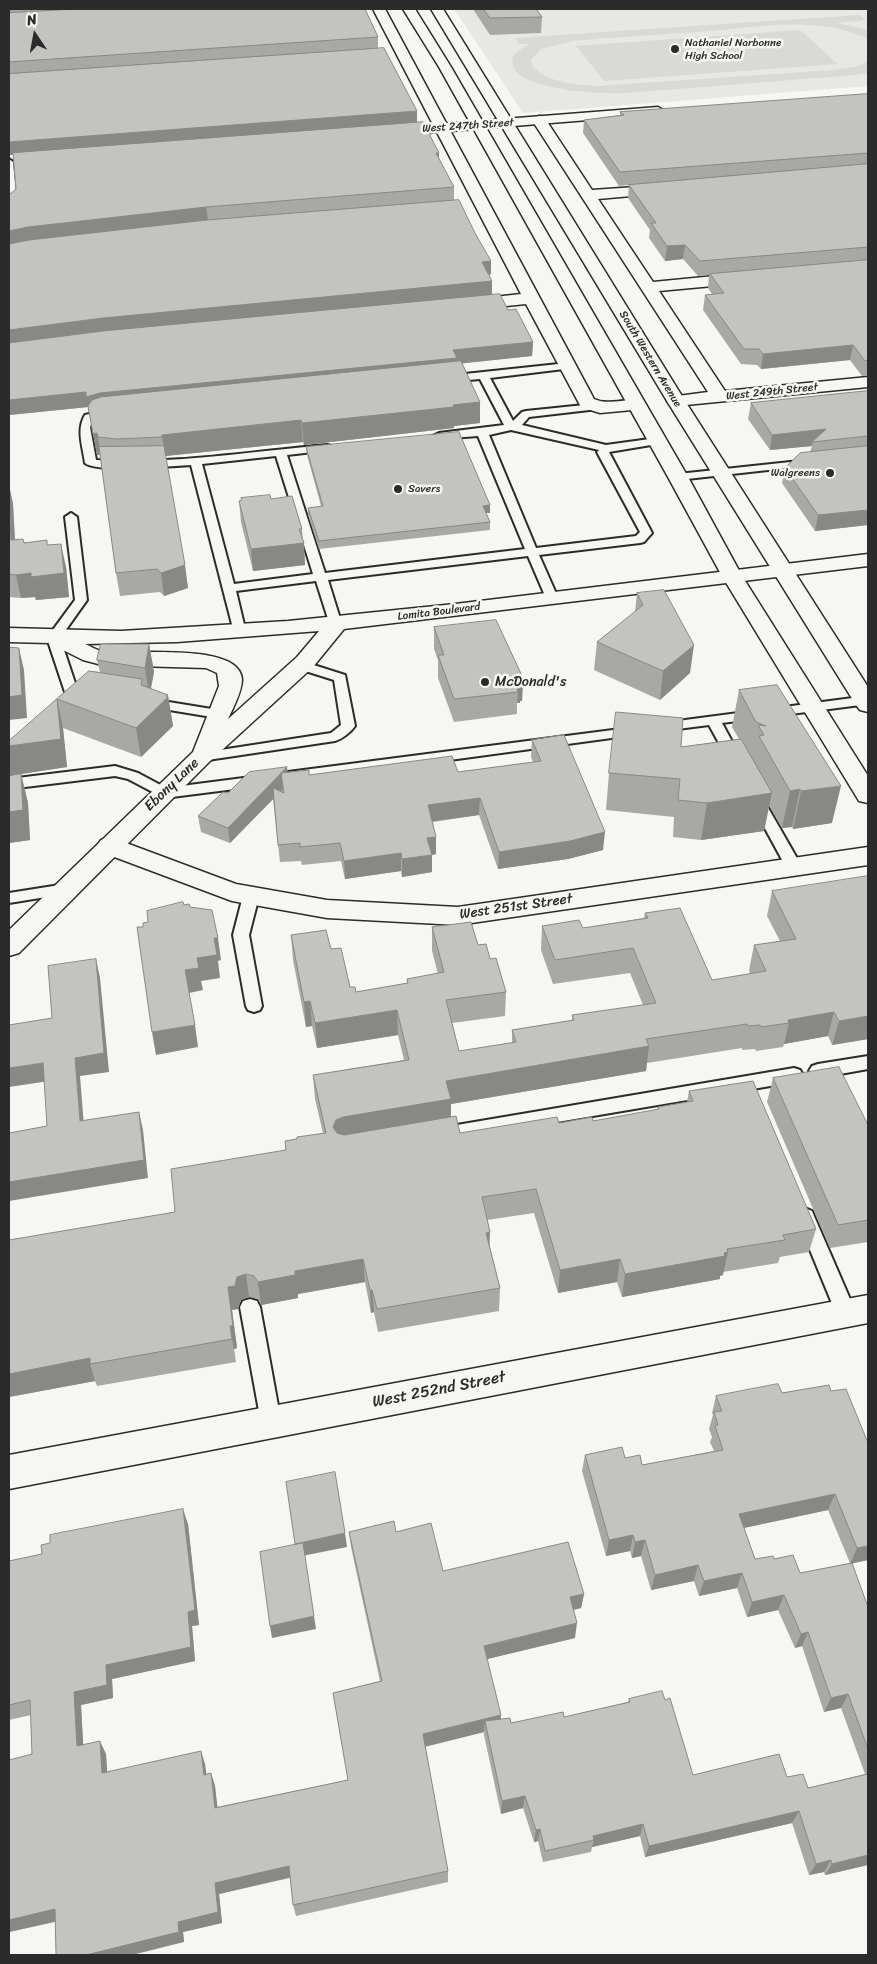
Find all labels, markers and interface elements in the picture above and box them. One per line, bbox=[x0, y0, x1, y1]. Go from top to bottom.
text: N bbox=[24, 7, 39, 33]
north arrow bbox=[10, 10, 60, 60]
place label: Nathaniel Narbonne High School bbox=[685, 36, 781, 62]
marker: Nathaniel Narbonne High School bbox=[669, 43, 681, 55]
street label: West 247th Street bbox=[422, 116, 514, 136]
street label: South Western Avenue bbox=[616, 309, 684, 409]
street label: West 249th Street bbox=[725, 381, 819, 403]
place label: Walgreens bbox=[771, 466, 820, 480]
marker: Walgreens bbox=[824, 467, 836, 479]
place label: Savers bbox=[408, 482, 440, 496]
marker: Savers bbox=[392, 483, 404, 495]
street label: Lomita Boulevard bbox=[397, 600, 481, 624]
place label: McDonald's bbox=[495, 674, 567, 690]
marker: McDonald's bbox=[479, 676, 491, 688]
street label: Ebony Lane bbox=[141, 755, 203, 815]
street label: West 251st Street bbox=[459, 891, 573, 923]
street label: West 252nd Street bbox=[371, 1368, 507, 1412]

